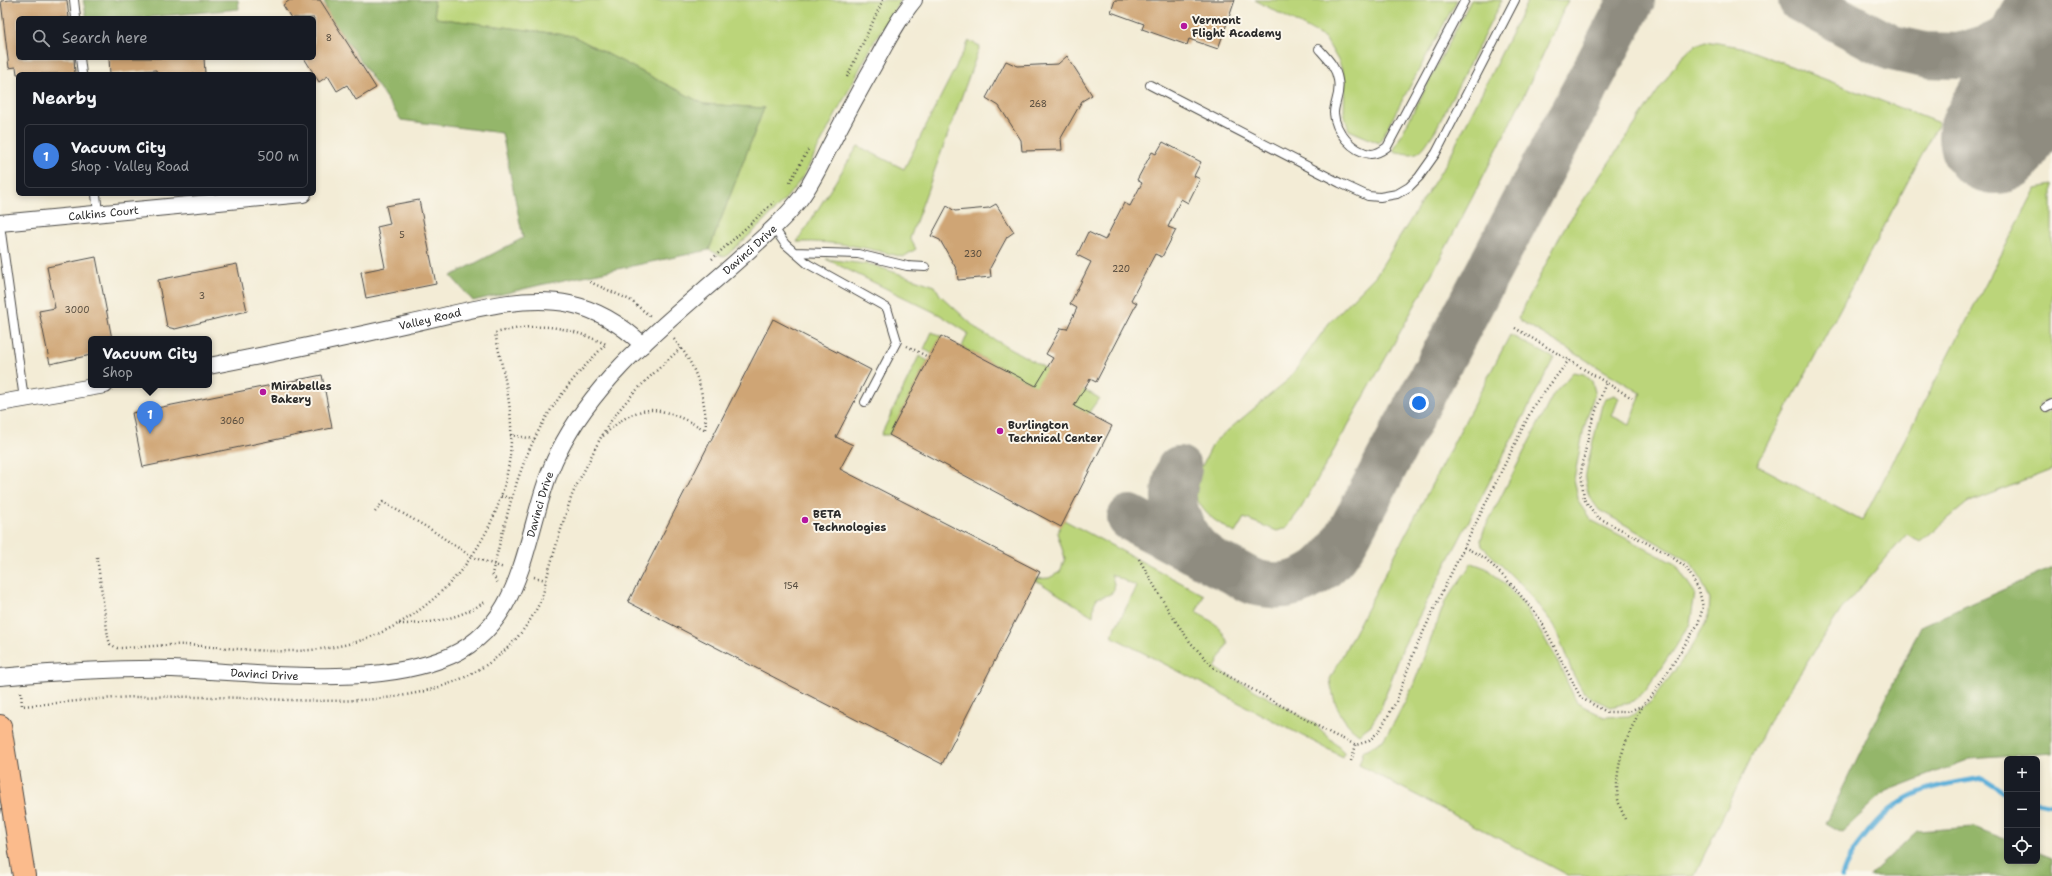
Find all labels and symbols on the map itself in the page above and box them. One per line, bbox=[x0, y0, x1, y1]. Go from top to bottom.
place label: Vermont Flight Academy bbox=[1192, 13, 1282, 41]
marker: Vermont Flight Academy bbox=[1179, 21, 1189, 31]
house number: 8 bbox=[326, 32, 332, 44]
house number: 268 bbox=[1029, 98, 1047, 110]
street label: Calkins Court bbox=[68, 203, 140, 224]
street label: Davinci Drive bbox=[720, 221, 780, 278]
house number: 5 bbox=[399, 229, 405, 241]
house number: 230 bbox=[964, 248, 982, 260]
house number: 220 bbox=[1112, 263, 1130, 275]
house number: 3 bbox=[199, 290, 205, 302]
house number: 3000 bbox=[65, 304, 89, 316]
street label: Valley Road bbox=[397, 305, 463, 334]
place label: Mirabelles Bakery bbox=[271, 379, 332, 407]
marker: Mirabelles Bakery bbox=[258, 387, 268, 397]
your location bbox=[1409, 393, 1429, 413]
pin: 1 bbox=[137, 401, 163, 434]
house number: 3060 bbox=[220, 415, 244, 427]
place label: Burlington Technical Center bbox=[1008, 418, 1103, 446]
marker: Burlington Technical Center bbox=[995, 426, 1005, 436]
street label: Davinci Drive bbox=[524, 469, 557, 539]
place label: BETA Technologies bbox=[813, 507, 887, 535]
marker: BETA Technologies bbox=[800, 515, 810, 525]
house number: 154 bbox=[783, 580, 799, 592]
street label: Davinci Drive bbox=[230, 665, 299, 684]

